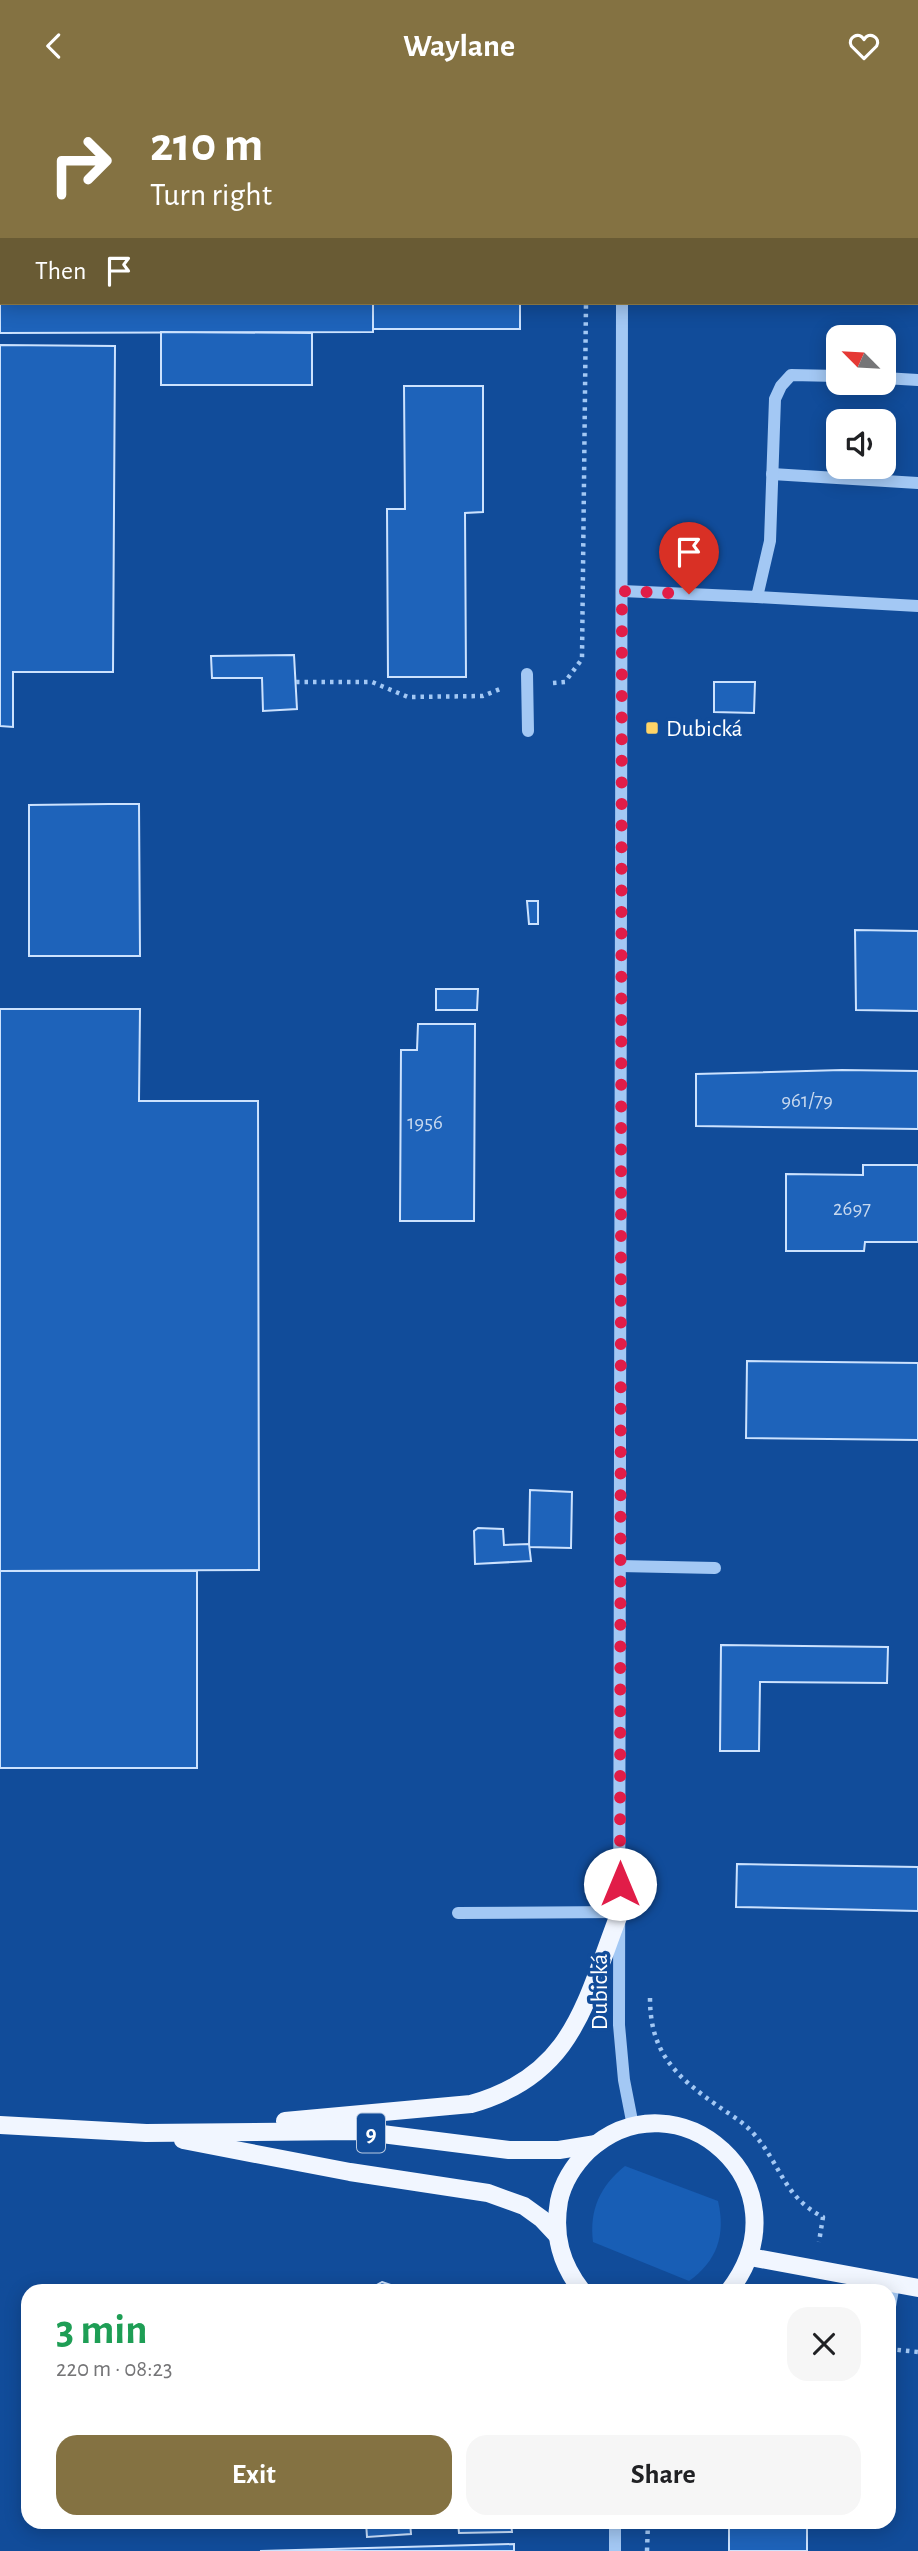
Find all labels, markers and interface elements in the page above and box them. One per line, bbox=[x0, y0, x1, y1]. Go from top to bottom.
icon: back bbox=[35, 27, 73, 65]
icon: heart bbox=[845, 27, 883, 65]
text: Waylane bbox=[403, 30, 515, 62]
icon: right bbox=[35, 119, 126, 210]
text: 210 m bbox=[150, 121, 263, 170]
text: Turn right bbox=[150, 179, 272, 211]
icon: arrive bbox=[100, 252, 138, 290]
text: Then bbox=[35, 258, 86, 284]
north arrow bbox=[826, 325, 896, 395]
map controls bbox=[826, 325, 896, 479]
button: sound bbox=[826, 409, 896, 479]
pin bbox=[659, 522, 719, 594]
icon: arrive bbox=[670, 533, 708, 571]
place label: Dubická bbox=[666, 717, 743, 741]
marker: Dubická bbox=[644, 720, 660, 736]
house number: 961/79 bbox=[781, 1090, 833, 1111]
house number: 1956 bbox=[407, 1112, 443, 1133]
house number: 2697 bbox=[833, 1198, 871, 1219]
position arrow bbox=[583, 1847, 657, 1921]
street label: Dubická bbox=[588, 1954, 612, 2030]
road number: 9 bbox=[357, 2113, 385, 2153]
button: close bbox=[787, 2307, 861, 2381]
text: 3 min bbox=[56, 2309, 148, 2351]
text: 220 m · 08:23 bbox=[56, 2358, 172, 2381]
button: Exit bbox=[56, 2435, 452, 2515]
button: Share bbox=[466, 2435, 861, 2515]

